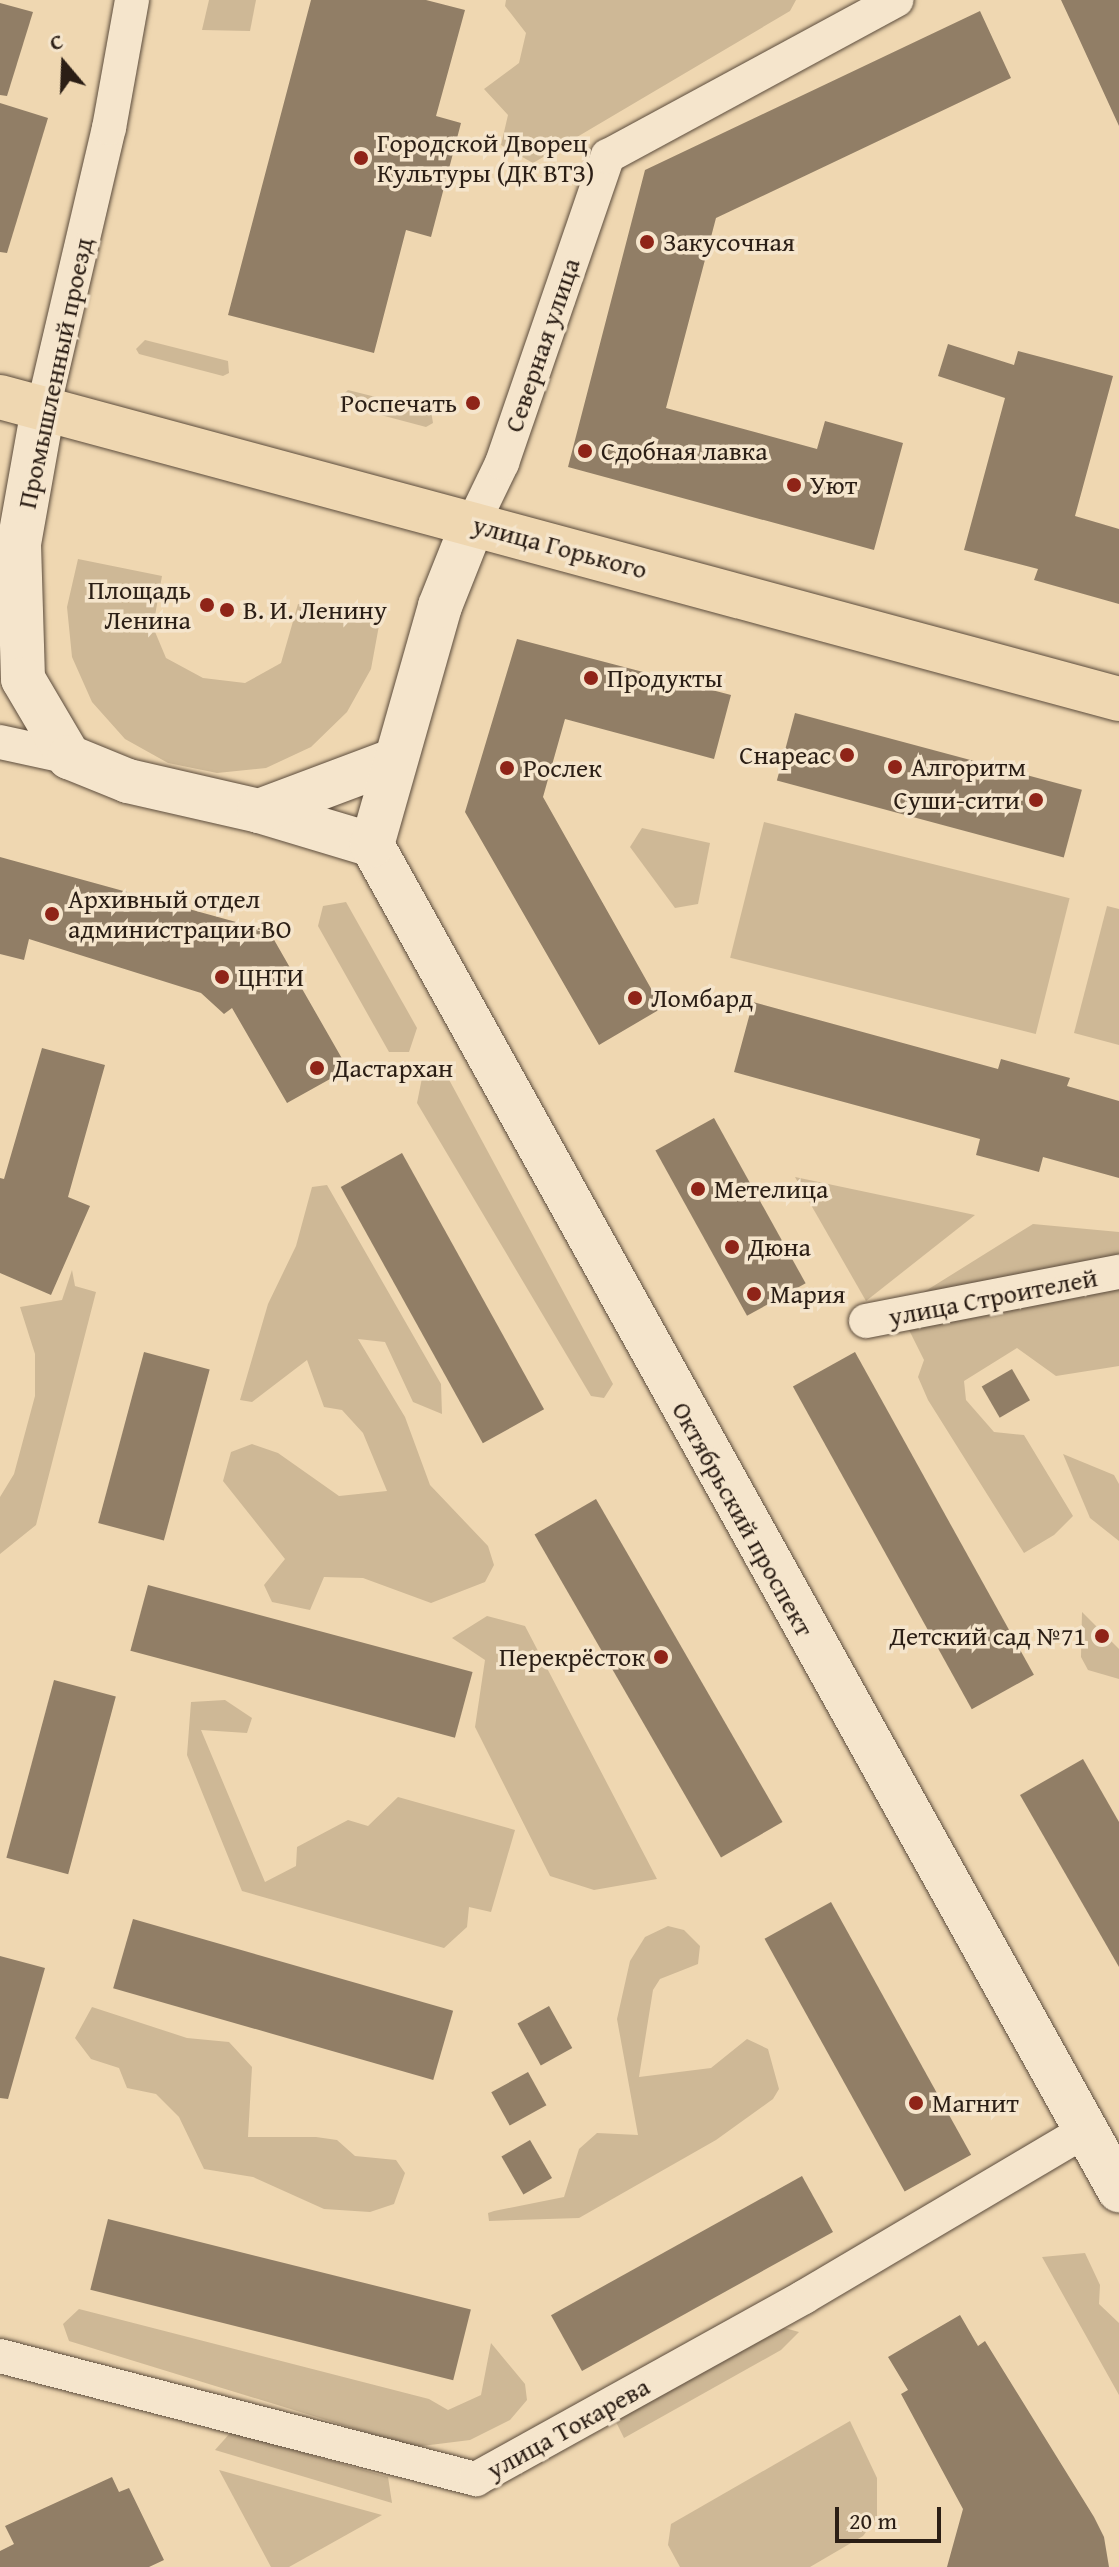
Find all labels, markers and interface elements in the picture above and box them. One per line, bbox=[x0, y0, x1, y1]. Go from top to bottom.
north arrow bbox=[24, 24, 104, 104]
text: С bbox=[45, 24, 67, 58]
place label: Городской Дворец Культуры (ДК ВТЗ) bbox=[377, 127, 594, 188]
marker: Городской Дворец Культуры (ДК ВТЗ) bbox=[352, 149, 370, 167]
place label: Закусочная bbox=[663, 226, 795, 258]
marker: Закусочная bbox=[638, 233, 656, 251]
street label: Промышленный проезд bbox=[11, 235, 99, 511]
street label: Северная улица bbox=[498, 254, 586, 436]
place label: Роспечать bbox=[340, 387, 457, 419]
marker: Роспечать bbox=[464, 394, 482, 412]
place label: Сдобная лавка bbox=[601, 435, 768, 467]
marker: Сдобная лавка bbox=[576, 442, 594, 460]
place label: Уют bbox=[810, 469, 857, 501]
marker: Уют bbox=[785, 476, 803, 494]
street label: улица Горького bbox=[469, 509, 651, 585]
place label: Площадь Ленина bbox=[88, 574, 191, 636]
place label: В. И. Ленину bbox=[243, 594, 387, 626]
marker: Площадь Ленина bbox=[198, 596, 216, 614]
marker: В. И. Ленину bbox=[218, 601, 236, 619]
place label: Продукты bbox=[607, 662, 723, 694]
marker: Продукты bbox=[582, 669, 600, 687]
place label: Снареас bbox=[739, 739, 831, 771]
marker: Снареас bbox=[838, 746, 856, 764]
place label: Алгоритм bbox=[911, 751, 1026, 783]
place label: Рослек bbox=[523, 752, 602, 784]
marker: Алгоритм bbox=[886, 758, 904, 776]
marker: Рослек bbox=[498, 759, 516, 777]
place label: Суши-сити bbox=[894, 784, 1020, 816]
marker: Суши-сити bbox=[1027, 791, 1045, 809]
place label: Архивный отдел администрации ВО bbox=[68, 883, 292, 944]
marker: Архивный отдел администрации ВО bbox=[43, 905, 61, 923]
place label: ЦНТИ bbox=[238, 961, 304, 993]
marker: ЦНТИ bbox=[213, 968, 231, 986]
place label: Ломбард bbox=[651, 982, 753, 1014]
marker: Ломбард bbox=[626, 989, 644, 1007]
place label: Дастархан bbox=[333, 1052, 453, 1084]
marker: Дастархан bbox=[308, 1059, 326, 1077]
place label: Метелица bbox=[714, 1173, 828, 1205]
marker: Метелица bbox=[689, 1180, 707, 1198]
place label: Дюна bbox=[748, 1231, 811, 1263]
marker: Дюна bbox=[723, 1238, 741, 1256]
street label: улица Строителей bbox=[886, 1261, 1100, 1333]
place label: Мария bbox=[770, 1278, 845, 1310]
marker: Мария bbox=[745, 1285, 763, 1303]
street label: Октябрьский проспект bbox=[666, 1396, 820, 1642]
place label: Детский сад №71 bbox=[889, 1620, 1086, 1652]
marker: Детский сад №71 bbox=[1093, 1627, 1111, 1645]
place label: Перекрёсток bbox=[499, 1641, 645, 1673]
marker: Перекрёсток bbox=[652, 1648, 670, 1666]
place label: Магнит bbox=[932, 2087, 1019, 2119]
marker: Магнит bbox=[907, 2094, 925, 2112]
street label: улица Токарева bbox=[481, 2370, 655, 2486]
scale bar bbox=[839, 2491, 945, 2541]
text: 20 m bbox=[849, 2503, 897, 2538]

